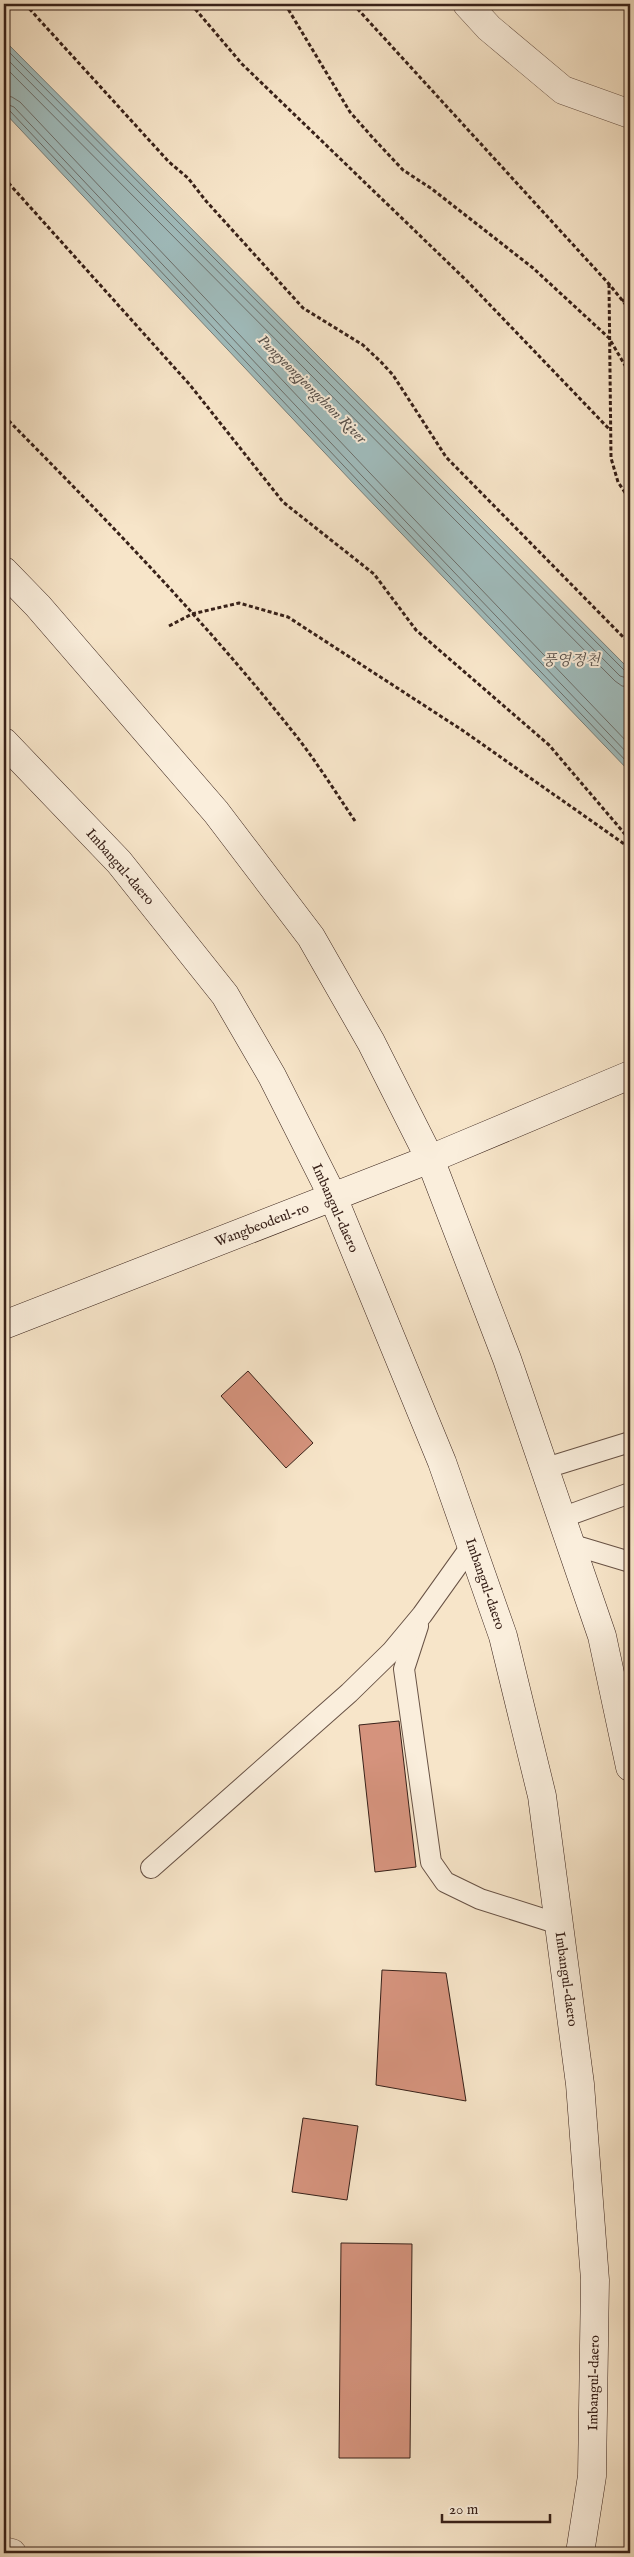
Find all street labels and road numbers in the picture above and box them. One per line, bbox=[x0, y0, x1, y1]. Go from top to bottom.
street label: Imbangul-daero bbox=[82, 825, 158, 909]
street label: Imbangul-daero bbox=[307, 1161, 363, 1256]
street label: Wangbeodeul-ro bbox=[212, 1199, 312, 1251]
street label: Imbangul-daero bbox=[461, 1536, 509, 1633]
street label: Imbangul-daero bbox=[550, 1930, 582, 2028]
street label: Imbangul-daero bbox=[584, 2335, 604, 2431]

